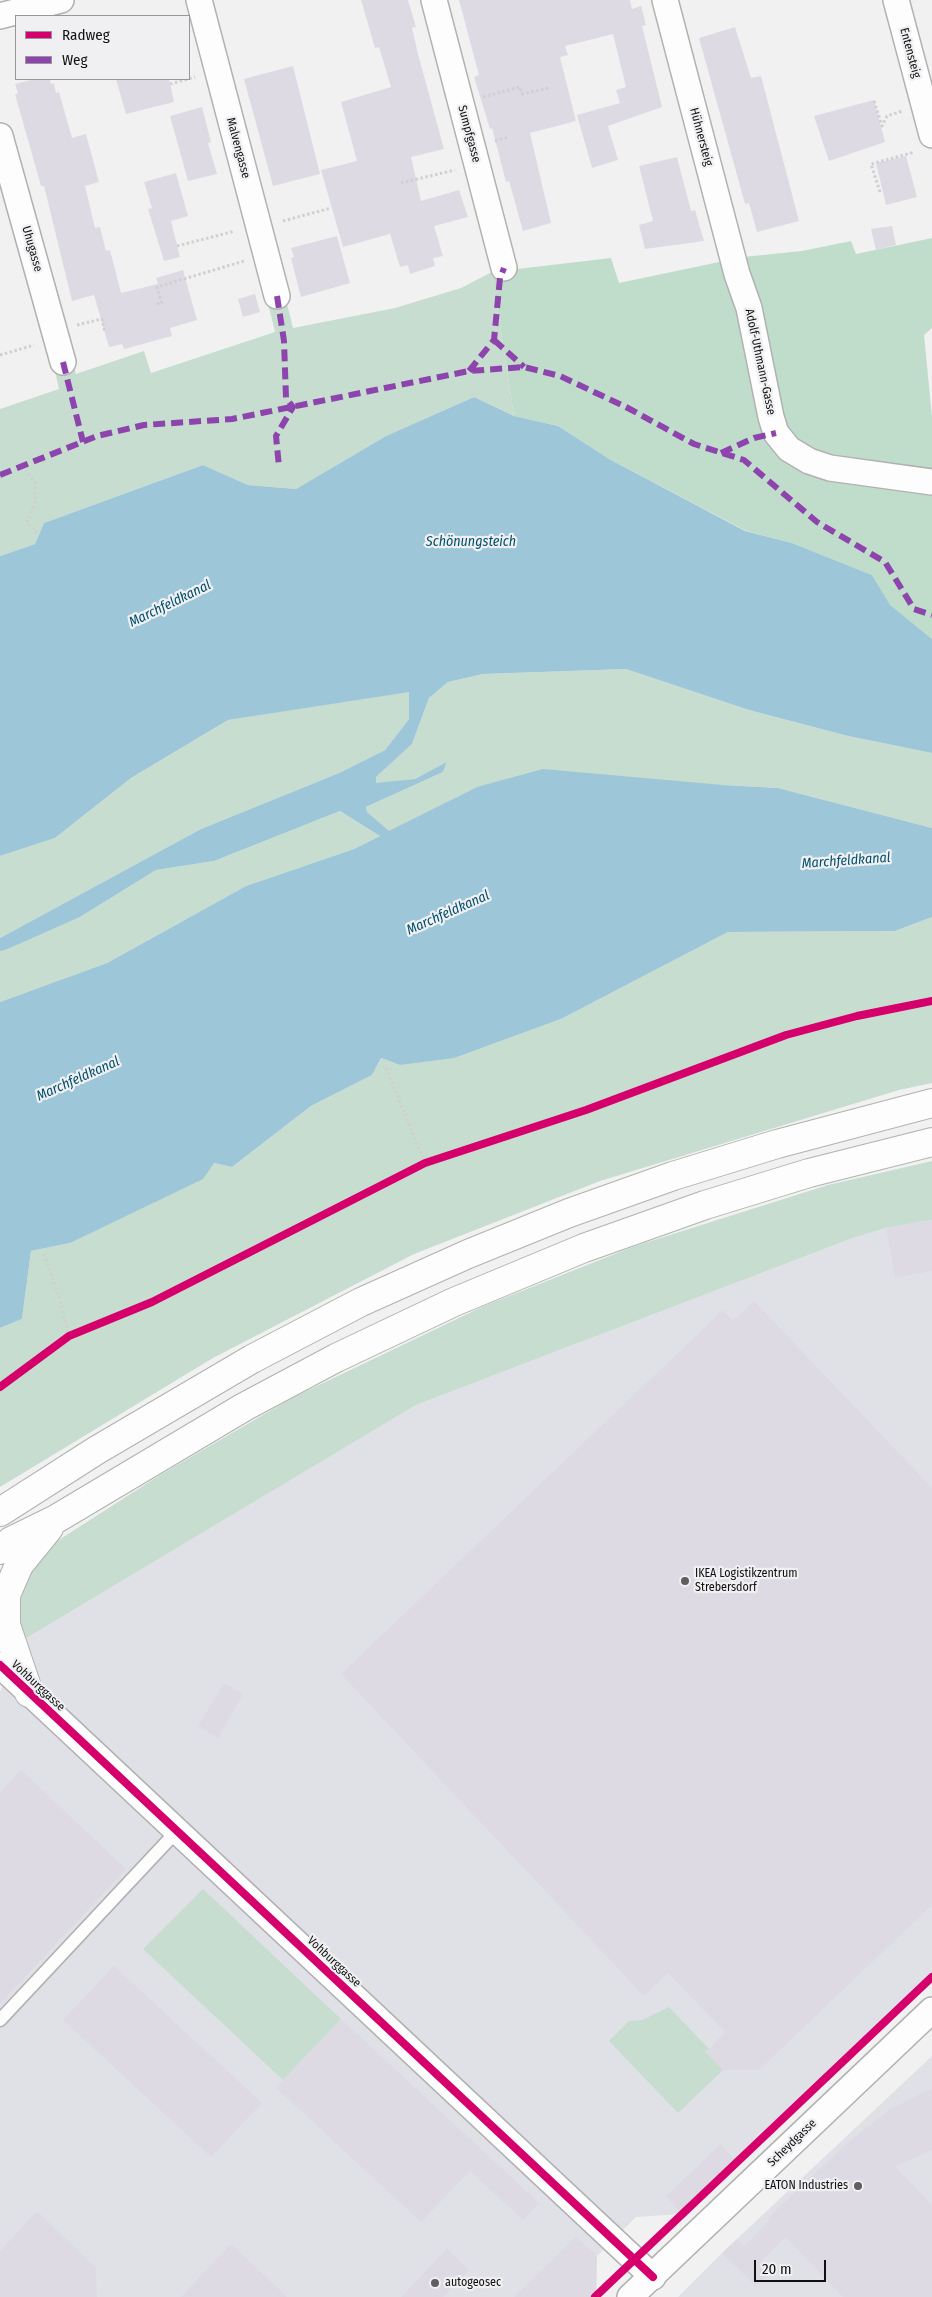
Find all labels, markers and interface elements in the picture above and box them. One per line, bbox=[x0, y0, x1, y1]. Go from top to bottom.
legend bbox=[15, 15, 190, 80]
text: Radweg bbox=[62, 26, 110, 44]
street label: Entensteig bbox=[896, 26, 924, 80]
text: Weg bbox=[62, 51, 88, 69]
street label: Sumpfgasse bbox=[454, 104, 484, 164]
street label: Hühnersteig bbox=[686, 106, 716, 168]
street label: Malvengasse bbox=[223, 116, 253, 180]
street label: Uhugasse bbox=[19, 224, 45, 274]
street label: Adolf-Uthmann-Gasse bbox=[742, 308, 778, 416]
water label: Schönungsteich bbox=[426, 534, 516, 550]
water label: Marchfeldkanal bbox=[126, 577, 214, 631]
water label: Marchfeldkanal bbox=[801, 850, 891, 872]
water label: Marchfeldkanal bbox=[404, 887, 492, 939]
water label: Marchfeldkanal bbox=[34, 1053, 122, 1105]
place label: IKEA Logistikzentrum Strebersdorf bbox=[695, 1567, 797, 1595]
marker: IKEA Logistikzentrum Strebersdorf bbox=[679, 1575, 691, 1587]
street label: Vohburggasse bbox=[8, 1658, 68, 1714]
street label: Vohburggasse bbox=[304, 1934, 364, 1990]
street label: Scheydgasse bbox=[765, 2116, 819, 2170]
place label: EATON Industries bbox=[764, 2179, 848, 2193]
marker: EATON Industries bbox=[852, 2180, 864, 2192]
scale bar bbox=[757, 2250, 830, 2282]
text: 20 m bbox=[762, 2260, 792, 2278]
place label: autogeosec bbox=[445, 2276, 501, 2290]
marker: autogeosec bbox=[429, 2277, 441, 2289]

